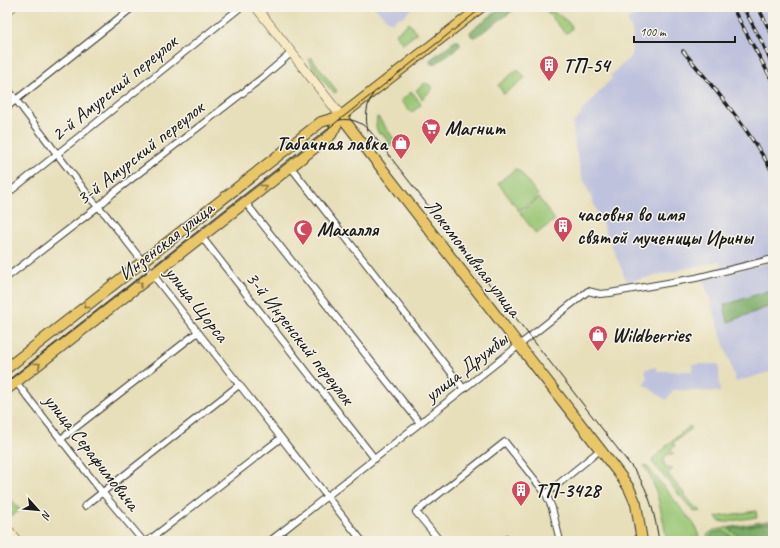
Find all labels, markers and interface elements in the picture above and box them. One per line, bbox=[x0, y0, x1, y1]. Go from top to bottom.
scale bar bbox=[634, 18, 735, 44]
text: 100 m bbox=[640, 24, 667, 40]
street label: 2-й Амурский переулок bbox=[46, 28, 183, 147]
place label: ТП-54 bbox=[563, 53, 613, 78]
building icon: ТП-54 bbox=[538, 54, 560, 82]
street label: 3-й Амурский переулок bbox=[71, 94, 210, 211]
place label: Магнит bbox=[445, 116, 506, 141]
supermarket icon: Магнит bbox=[420, 117, 442, 145]
place label: Табачная лавка bbox=[276, 131, 389, 156]
shop icon: Табачная лавка bbox=[390, 132, 412, 160]
one-way arrow bbox=[259, 184, 266, 191]
street label: Локомотивная улица bbox=[419, 194, 528, 323]
street label: Инзенская улица bbox=[113, 195, 220, 286]
place label: часовня во имя святой мученицы Ирины bbox=[577, 202, 755, 250]
building icon: часовня во имя святой мученицы Ирины bbox=[552, 215, 574, 243]
place label: Махалля bbox=[317, 217, 380, 242]
mosque icon: Махалля bbox=[292, 218, 314, 246]
street label: улица Щорса bbox=[159, 260, 236, 349]
street label: 3-й Инзенский переулок bbox=[240, 266, 361, 411]
one-way arrow bbox=[135, 282, 142, 289]
one-way arrow bbox=[84, 301, 91, 308]
place label: Wildberries bbox=[612, 323, 692, 348]
shop icon: Wildberries bbox=[587, 324, 609, 352]
street label: улица Дружбы bbox=[419, 326, 514, 408]
one-way arrow bbox=[33, 363, 40, 370]
street label: улица Серафимовича bbox=[38, 388, 146, 517]
place label: ТП-3428 bbox=[535, 478, 603, 503]
building icon: ТП-3428 bbox=[510, 479, 532, 507]
north arrow bbox=[18, 490, 58, 530]
text: N bbox=[38, 508, 55, 523]

